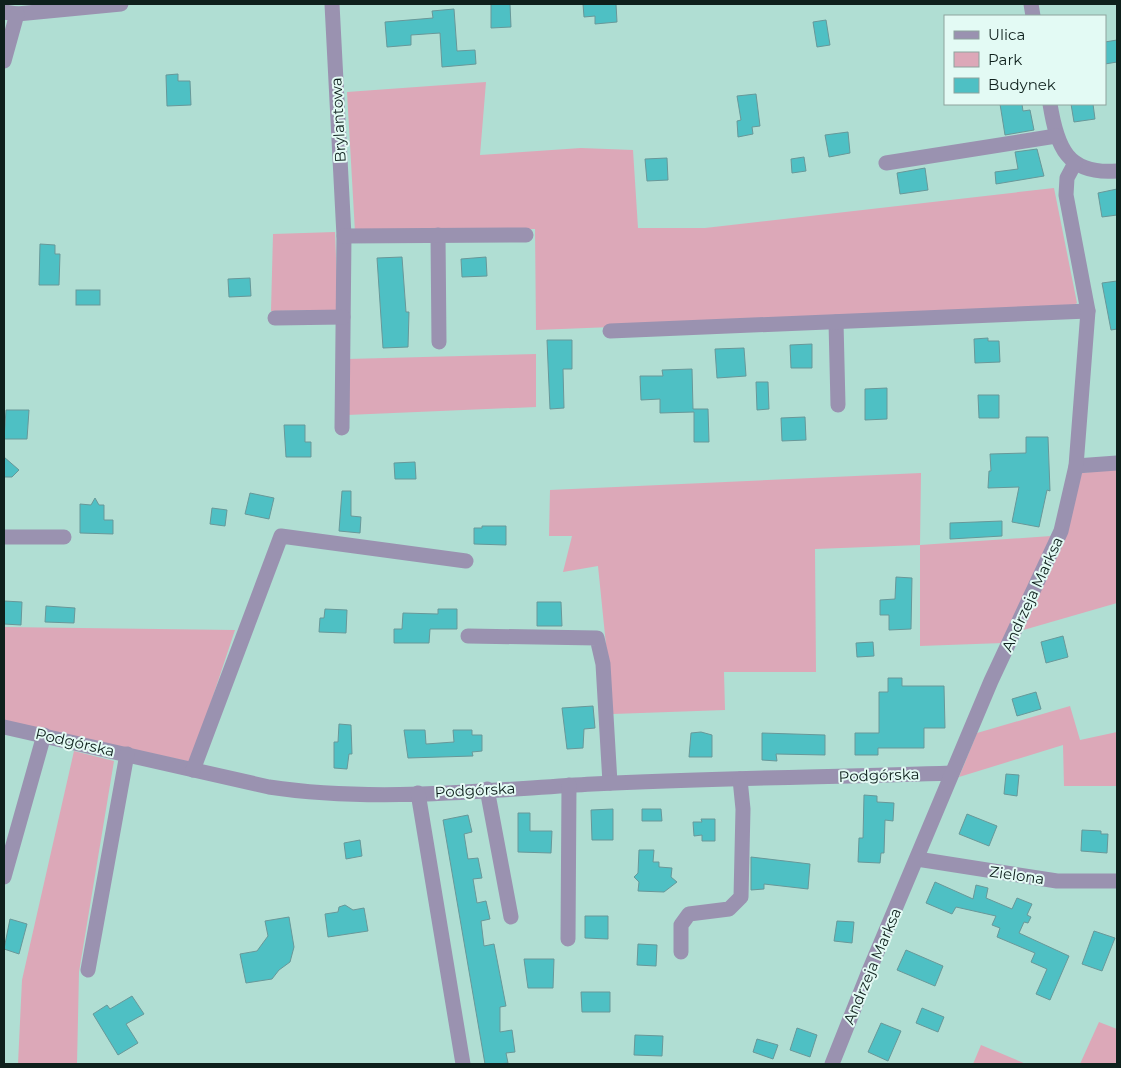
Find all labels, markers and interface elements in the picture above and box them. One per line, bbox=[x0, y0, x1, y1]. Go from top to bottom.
legend bbox=[944, 15, 1106, 105]
text: Ulica bbox=[988, 25, 1025, 44]
text: Park bbox=[988, 50, 1022, 69]
text: Budynek bbox=[988, 75, 1056, 94]
street label: Brylantowa bbox=[326, 77, 350, 163]
street label: Andrzeja Marksa bbox=[997, 534, 1067, 654]
street label: Podgórska bbox=[33, 724, 117, 760]
street label: Podgórska bbox=[838, 764, 920, 786]
street label: Podgórska bbox=[434, 778, 516, 802]
street label: Zielona bbox=[988, 862, 1046, 888]
street label: Andrzeja Marksa bbox=[839, 905, 905, 1027]

